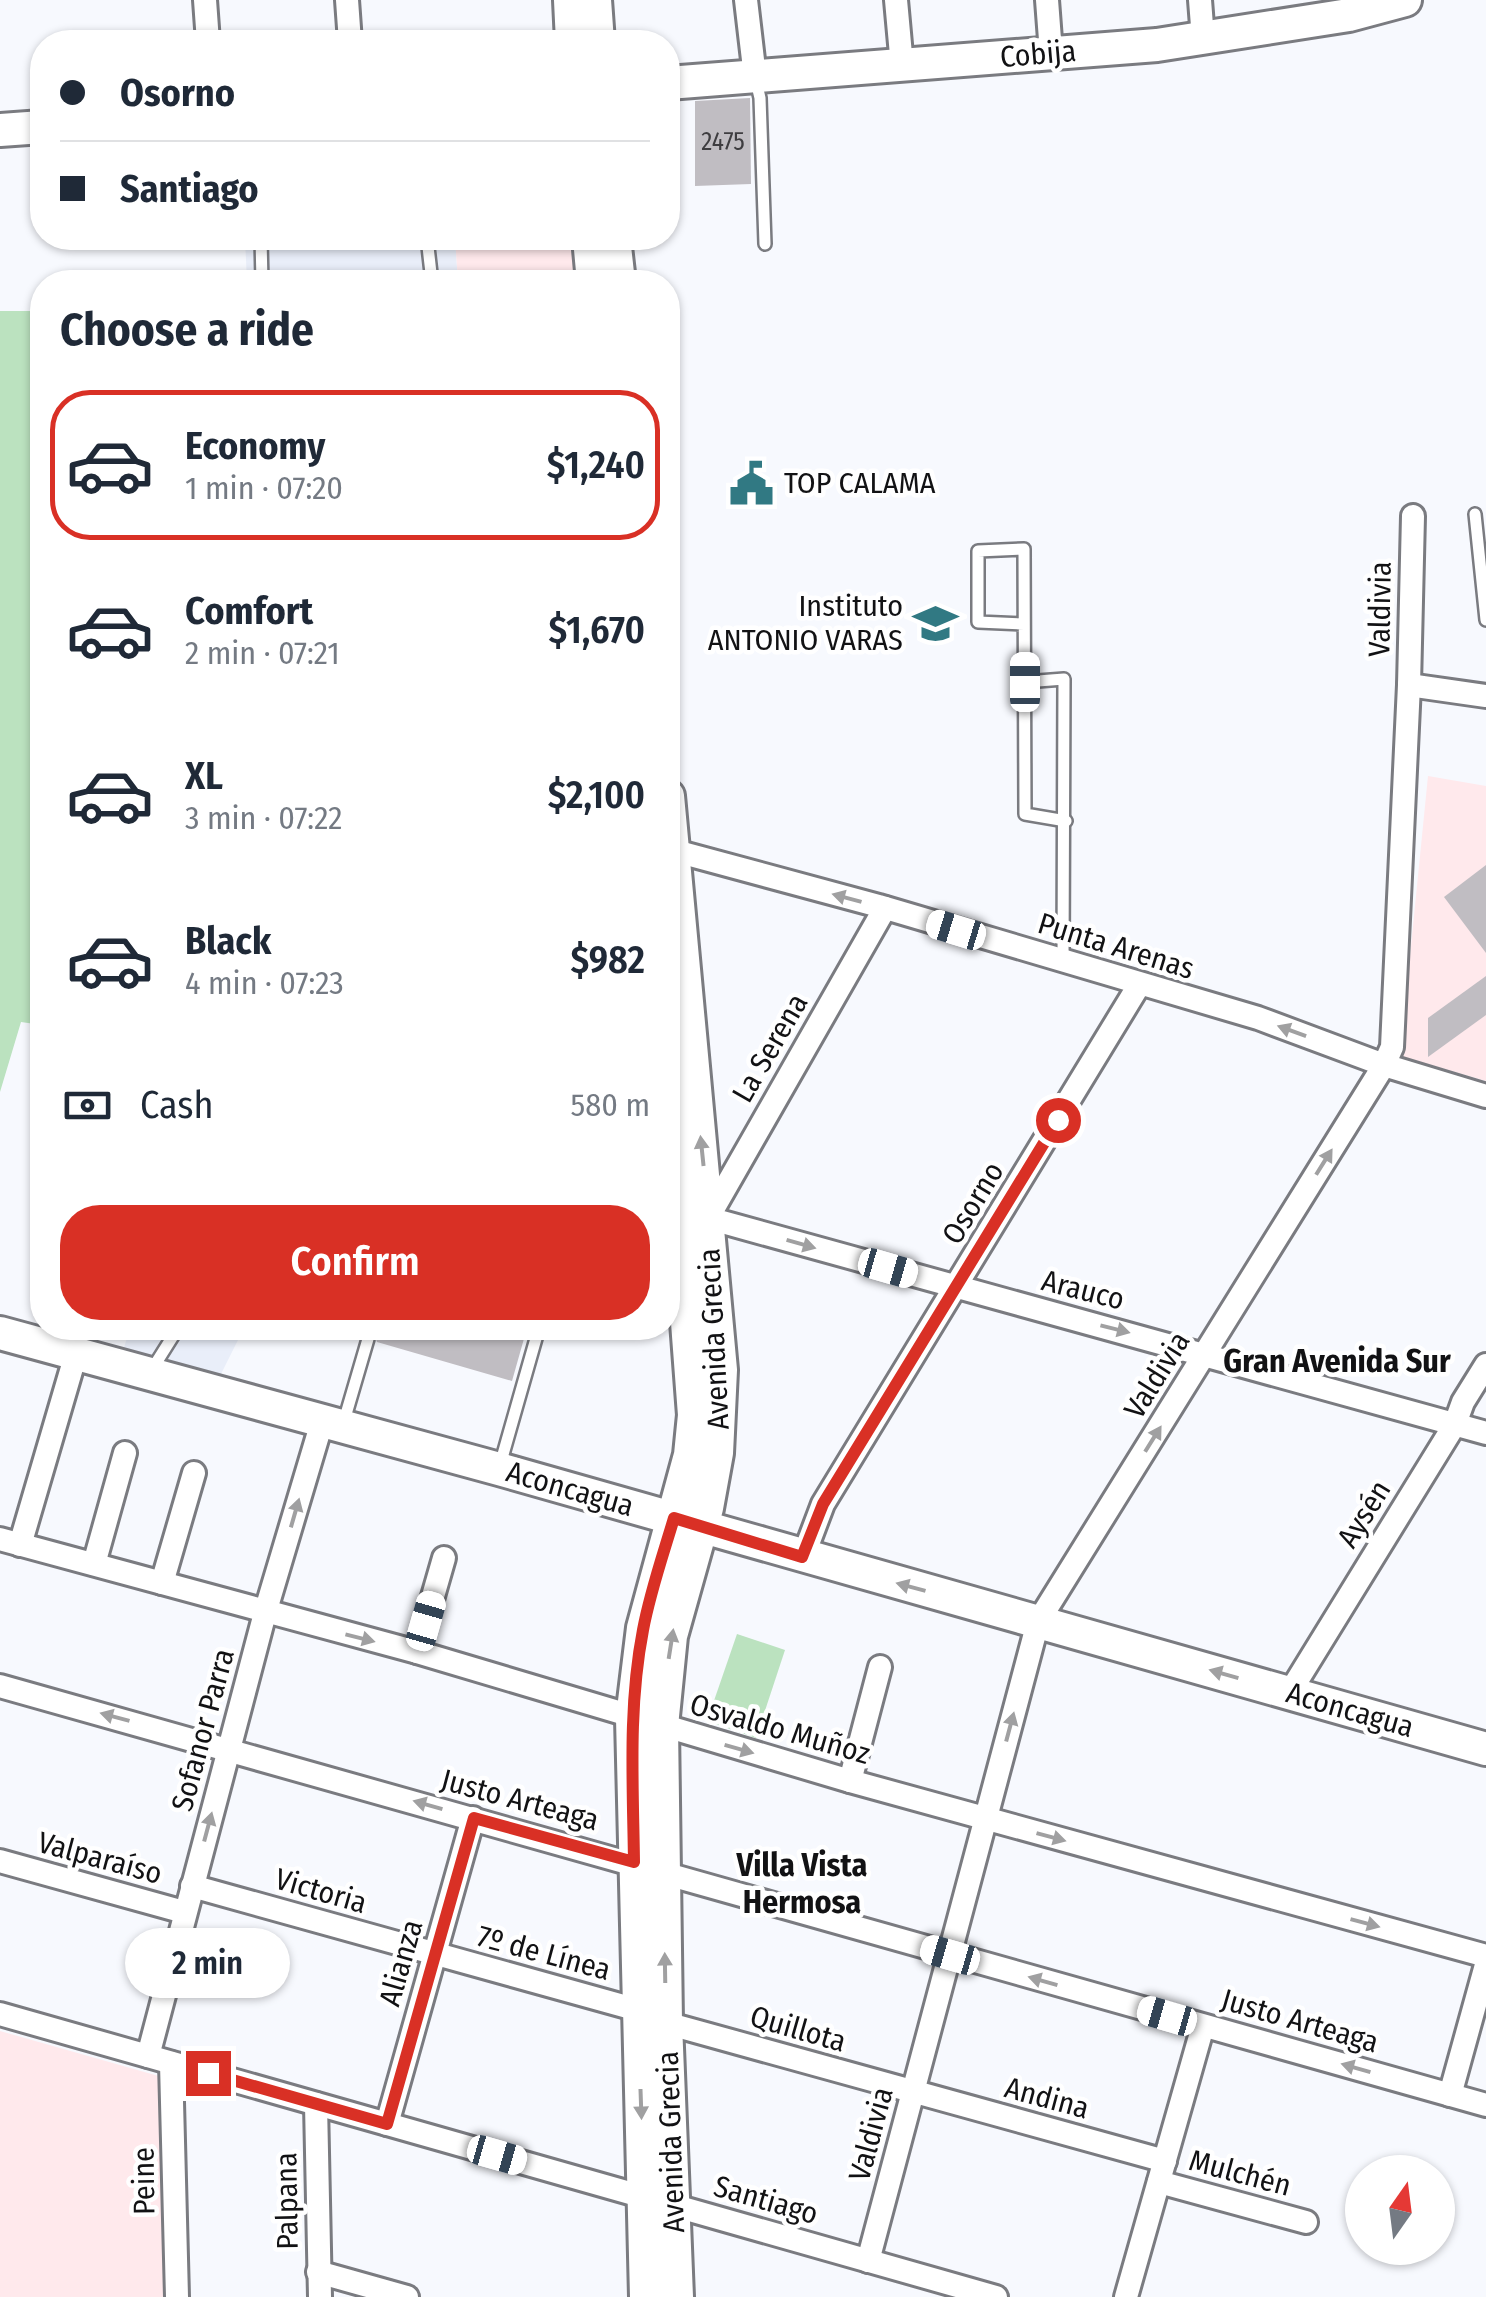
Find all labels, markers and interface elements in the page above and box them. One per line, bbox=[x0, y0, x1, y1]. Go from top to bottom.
street label: Cobija bbox=[998, 33, 1078, 75]
text: Osorno bbox=[120, 70, 235, 116]
house number: 2475 bbox=[701, 127, 745, 157]
text: Santiago bbox=[120, 166, 259, 212]
text: Choose a ride bbox=[60, 303, 314, 357]
icon: car bbox=[65, 420, 155, 510]
text: Economy bbox=[185, 423, 325, 469]
text: $1,240 bbox=[547, 442, 645, 488]
public building icon: TOP CALAMA bbox=[727, 459, 775, 507]
place label: TOP CALAMA bbox=[784, 465, 936, 501]
text: 1 min · 07:20 bbox=[185, 469, 343, 507]
street label: Valdivia bbox=[1361, 561, 1399, 657]
icon: car bbox=[65, 585, 155, 675]
text: Comfort bbox=[185, 588, 313, 634]
place label: Instituto ANTONIO VARAS bbox=[708, 588, 903, 658]
school or university icon: Instituto ANTONIO VARAS bbox=[912, 599, 960, 647]
text: $1,670 bbox=[549, 607, 645, 653]
text: 2 min · 07:21 bbox=[185, 634, 340, 672]
car bbox=[1010, 652, 1040, 712]
icon: car bbox=[65, 750, 155, 840]
text: XL bbox=[185, 753, 223, 799]
text: $2,100 bbox=[548, 772, 645, 818]
text: 3 min · 07:22 bbox=[185, 799, 342, 837]
one-way arrow bbox=[831, 889, 862, 905]
street label: Punta Arenas bbox=[1034, 905, 1198, 987]
car bbox=[923, 907, 989, 953]
icon: car bbox=[65, 915, 155, 1005]
text: Black bbox=[185, 918, 271, 964]
text: $982 bbox=[570, 937, 645, 983]
text: 4 min · 07:23 bbox=[185, 964, 344, 1002]
street label: La Serena bbox=[725, 987, 815, 1109]
one-way arrow bbox=[1277, 1023, 1307, 1038]
icon: cash bbox=[60, 1078, 115, 1133]
text: Cash bbox=[140, 1082, 214, 1128]
text: 580 m bbox=[571, 1086, 650, 1124]
route start bbox=[1036, 1098, 1081, 1143]
one-way arrow bbox=[694, 1135, 710, 1166]
one-way arrow bbox=[1314, 1149, 1333, 1176]
street label: Osorno bbox=[935, 1155, 1011, 1251]
button: Confirm bbox=[60, 1205, 650, 1320]
one-way arrow bbox=[787, 1237, 817, 1252]
car bbox=[855, 1245, 921, 1291]
street label: Avenida Grecia bbox=[691, 1247, 737, 1431]
street label: Arauco bbox=[1038, 1262, 1128, 1318]
one-way arrow bbox=[1100, 1321, 1131, 1337]
street label: Valdivia bbox=[1116, 1325, 1198, 1425]
district label: Gran Avenida Sur bbox=[1223, 1342, 1451, 1380]
one-way arrow bbox=[1144, 1425, 1161, 1453]
street label: Aconcagua bbox=[502, 1454, 638, 1524]
street label: Aysén bbox=[1330, 1474, 1398, 1554]
one-way arrow bbox=[288, 1498, 303, 1528]
one-way arrow bbox=[895, 1579, 926, 1594]
car bbox=[403, 1588, 449, 1654]
one-way arrow bbox=[663, 1628, 679, 1659]
one-way arrow bbox=[345, 1630, 376, 1646]
street label: Sofanor Parra bbox=[164, 1645, 242, 1815]
one-way arrow bbox=[1208, 1666, 1239, 1681]
street label: Aconcagua bbox=[1282, 1675, 1418, 1745]
street label: Osvaldo Muñoz bbox=[686, 1686, 874, 1772]
one-way arrow bbox=[99, 1709, 130, 1725]
one-way arrow bbox=[1003, 1711, 1019, 1742]
one-way arrow bbox=[724, 1741, 755, 1757]
street label: Justo Arteaga bbox=[437, 1762, 603, 1838]
one-way arrow bbox=[412, 1797, 443, 1812]
one-way arrow bbox=[201, 1811, 216, 1841]
street label: Valparaíso bbox=[34, 1824, 166, 1892]
one-way arrow bbox=[1037, 1830, 1067, 1845]
district label: Villa Vista Hermosa bbox=[736, 1846, 868, 1921]
street label: Victoria bbox=[271, 1861, 371, 1921]
street label: Alianza bbox=[372, 1916, 430, 2010]
one-way arrow bbox=[1350, 1916, 1381, 1931]
street label: 7º de Línea bbox=[473, 1918, 615, 1988]
callout: 2 min bbox=[126, 1928, 290, 1998]
car bbox=[917, 1932, 983, 1978]
text: 2 min bbox=[172, 1944, 243, 1982]
one-way arrow bbox=[657, 1952, 673, 1984]
one-way arrow bbox=[1027, 1973, 1058, 1988]
street label: Justo Arteaga bbox=[1217, 1981, 1383, 2061]
car bbox=[1134, 1993, 1200, 2039]
street label: Quillota bbox=[746, 1998, 850, 2060]
route end bbox=[186, 2051, 231, 2096]
street label: Avenida Grecia bbox=[650, 2051, 692, 2233]
one-way arrow bbox=[1340, 2060, 1371, 2076]
street label: Andina bbox=[1001, 2070, 1093, 2126]
street label: Valdivia bbox=[841, 2083, 901, 2185]
one-way arrow bbox=[633, 2089, 649, 2121]
car bbox=[464, 2132, 530, 2178]
street label: Mulchén bbox=[1185, 2142, 1295, 2204]
street label: Peine bbox=[125, 2147, 163, 2215]
street label: Palpana bbox=[268, 2152, 306, 2250]
north arrow bbox=[1345, 2155, 1455, 2265]
map controls bbox=[1345, 2155, 1455, 2265]
street label: Santiago bbox=[710, 2168, 822, 2232]

